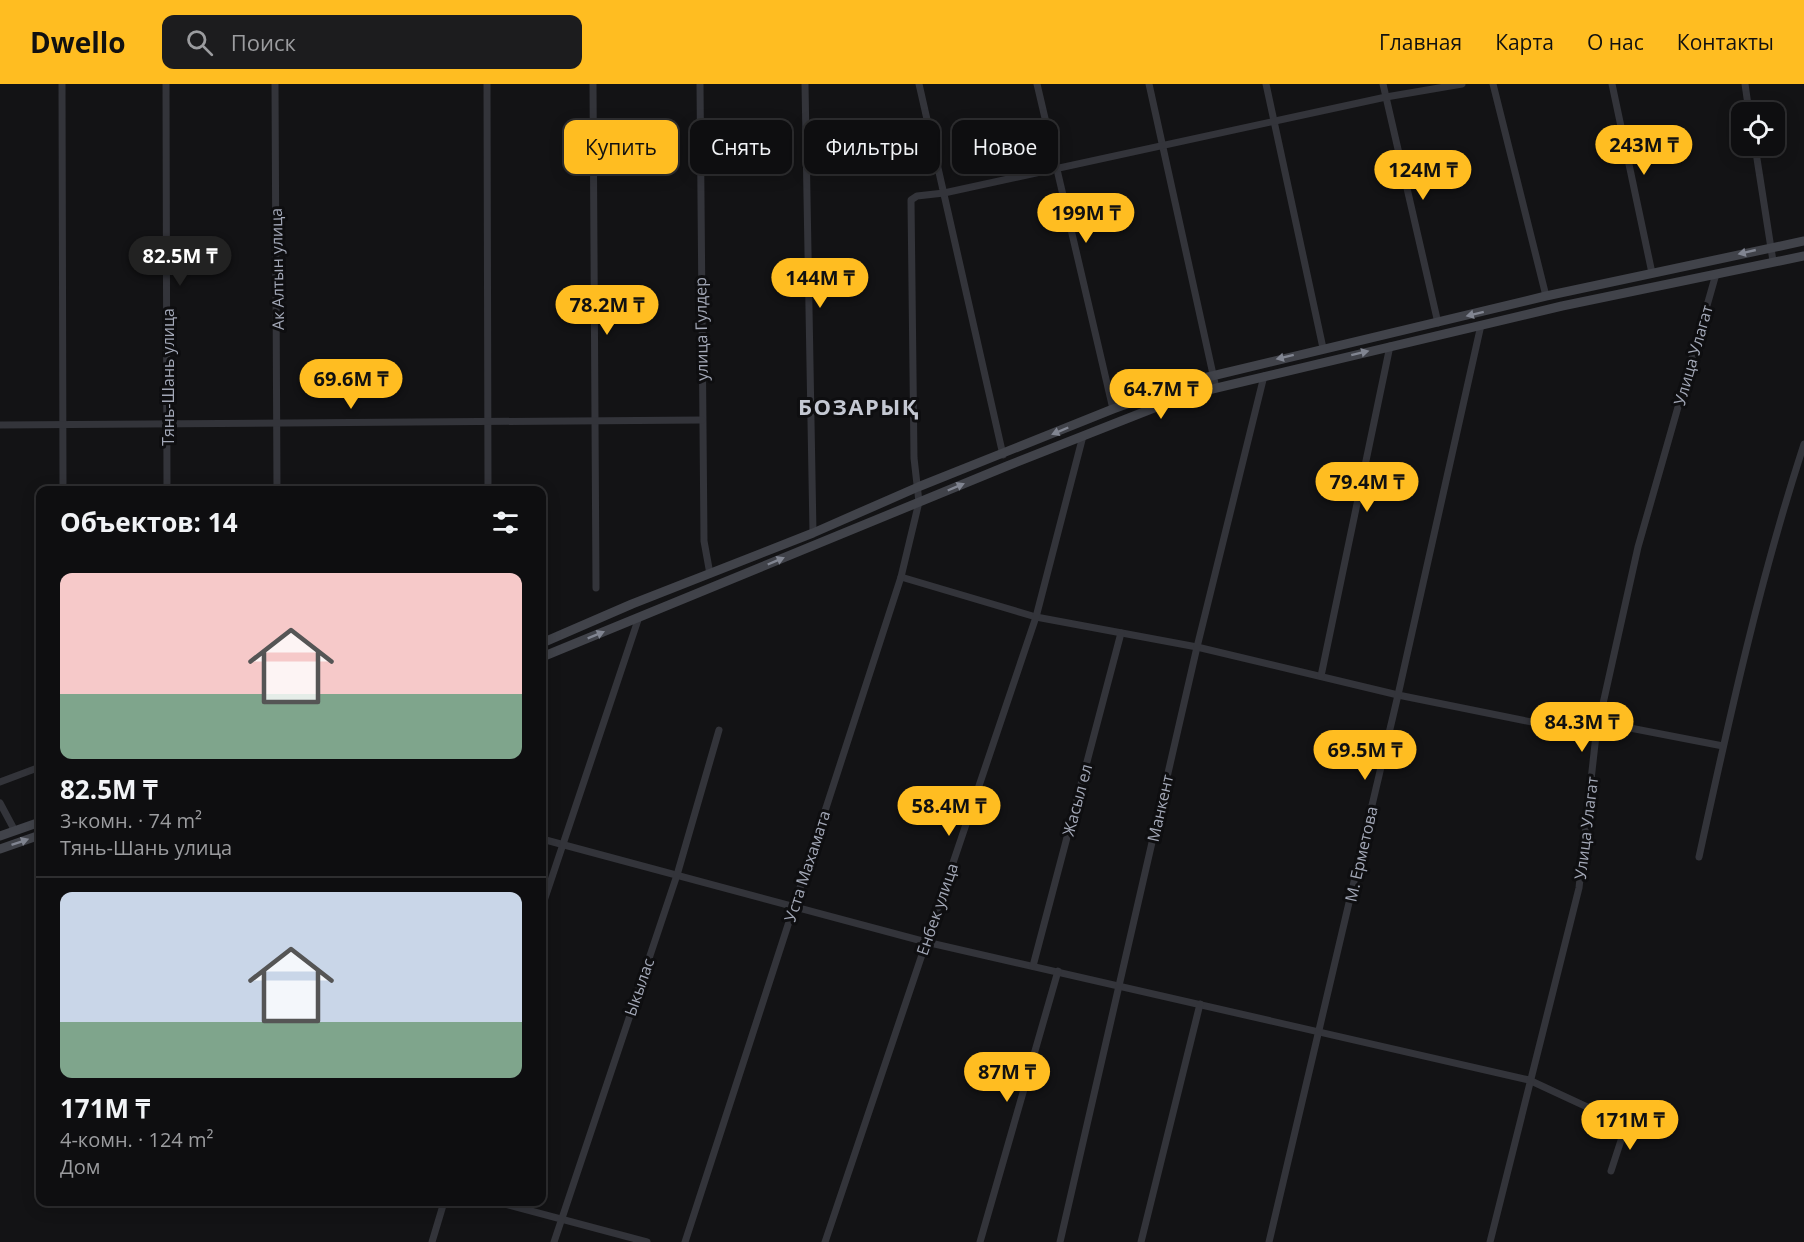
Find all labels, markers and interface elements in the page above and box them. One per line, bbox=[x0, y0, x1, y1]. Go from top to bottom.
search box bbox=[162, 15, 582, 69]
text: Dwello bbox=[30, 23, 126, 61]
icon: search bbox=[183, 26, 216, 59]
text: Поиск bbox=[231, 27, 296, 57]
text: Главная bbox=[1379, 28, 1462, 56]
text: Карта bbox=[1495, 28, 1554, 56]
text: О нас bbox=[1587, 28, 1644, 56]
text: Контакты bbox=[1677, 28, 1774, 56]
map controls bbox=[1731, 102, 1785, 156]
button: locate bbox=[1731, 102, 1785, 156]
chip: Купить bbox=[564, 120, 678, 174]
chip: Снять bbox=[690, 120, 792, 174]
chip: Фильтры bbox=[804, 120, 940, 174]
chip: Новое bbox=[952, 120, 1058, 174]
pin: 243M ₸ bbox=[1595, 125, 1693, 176]
text: 243M ₸ bbox=[1609, 131, 1679, 158]
pin: 124M ₸ bbox=[1374, 150, 1472, 201]
text: 124M ₸ bbox=[1388, 156, 1458, 183]
pin: 199M ₸ bbox=[1037, 193, 1135, 244]
text: 199M ₸ bbox=[1051, 199, 1121, 226]
street label: Ак Алтын улица bbox=[265, 208, 289, 330]
pin: 82.5M ₸ bbox=[125, 236, 235, 287]
text: 82.5M ₸ bbox=[143, 242, 217, 269]
one-way arrow bbox=[1737, 247, 1756, 257]
pin: 144M ₸ bbox=[771, 258, 869, 309]
text: 144M ₸ bbox=[785, 264, 855, 291]
street label: улица Гулдер bbox=[689, 277, 713, 381]
pin: 78.2M ₸ bbox=[552, 285, 662, 336]
text: 78.2M ₸ bbox=[570, 291, 644, 318]
street label: Улица Улагат bbox=[1668, 302, 1718, 408]
street label: Тянь-Шань улица bbox=[157, 308, 179, 446]
one-way arrow bbox=[1465, 310, 1484, 320]
one-way arrow bbox=[1350, 348, 1369, 357]
one-way arrow bbox=[1275, 353, 1294, 363]
pin: 69.6M ₸ bbox=[296, 359, 406, 410]
text: 69.6M ₸ bbox=[314, 365, 388, 392]
pin: 64.7M ₸ bbox=[1106, 369, 1216, 420]
text: 64.7M ₸ bbox=[1124, 375, 1198, 402]
district label: БОЗАРЫҚ bbox=[798, 391, 920, 421]
one-way arrow bbox=[1051, 427, 1069, 436]
pin: 79.4M ₸ bbox=[1312, 462, 1422, 513]
text: 79.4M ₸ bbox=[1330, 468, 1404, 495]
one-way arrow bbox=[948, 482, 966, 492]
text: Объектов: 14 bbox=[60, 504, 238, 540]
icon: filters bbox=[489, 506, 522, 539]
one-way arrow bbox=[767, 556, 785, 565]
icon: home bbox=[237, 612, 345, 720]
one-way arrow bbox=[587, 630, 605, 640]
pin: 84.3M ₸ bbox=[1527, 702, 1637, 753]
text: 84.3M ₸ bbox=[1545, 708, 1619, 735]
pin: 69.5M ₸ bbox=[1310, 730, 1420, 781]
text: 69.5M ₸ bbox=[1328, 736, 1402, 763]
street label: Жасыл ел bbox=[1057, 762, 1097, 838]
text: 82.5M ₸ bbox=[60, 771, 157, 807]
street label: Манкент bbox=[1142, 772, 1179, 844]
street label: Улица Улагат bbox=[1569, 775, 1603, 881]
pin: 58.4M ₸ bbox=[894, 786, 1004, 837]
text: 58.4M ₸ bbox=[912, 792, 986, 819]
street label: М. Ерметова bbox=[1339, 804, 1383, 904]
text: 3-комн. · 74 m² bbox=[60, 807, 202, 834]
street label: Уста Махамата bbox=[779, 808, 835, 924]
text: Тянь-Шань улица bbox=[60, 834, 232, 861]
one-way arrow bbox=[11, 837, 29, 846]
street label: Енбек улица bbox=[911, 860, 963, 958]
icon: home bbox=[237, 931, 345, 1039]
street label: Ыкылас bbox=[619, 955, 659, 1019]
pin: 87M ₸ bbox=[965, 1052, 1049, 1103]
text: 87M ₸ bbox=[978, 1058, 1036, 1085]
text: 171M ₸ bbox=[60, 1090, 150, 1126]
pin: 171M ₸ bbox=[1581, 1100, 1679, 1151]
text: 171M ₸ bbox=[1595, 1106, 1665, 1133]
text: 4-комн. · 124 m² bbox=[60, 1126, 213, 1153]
text: Дом bbox=[60, 1153, 100, 1180]

